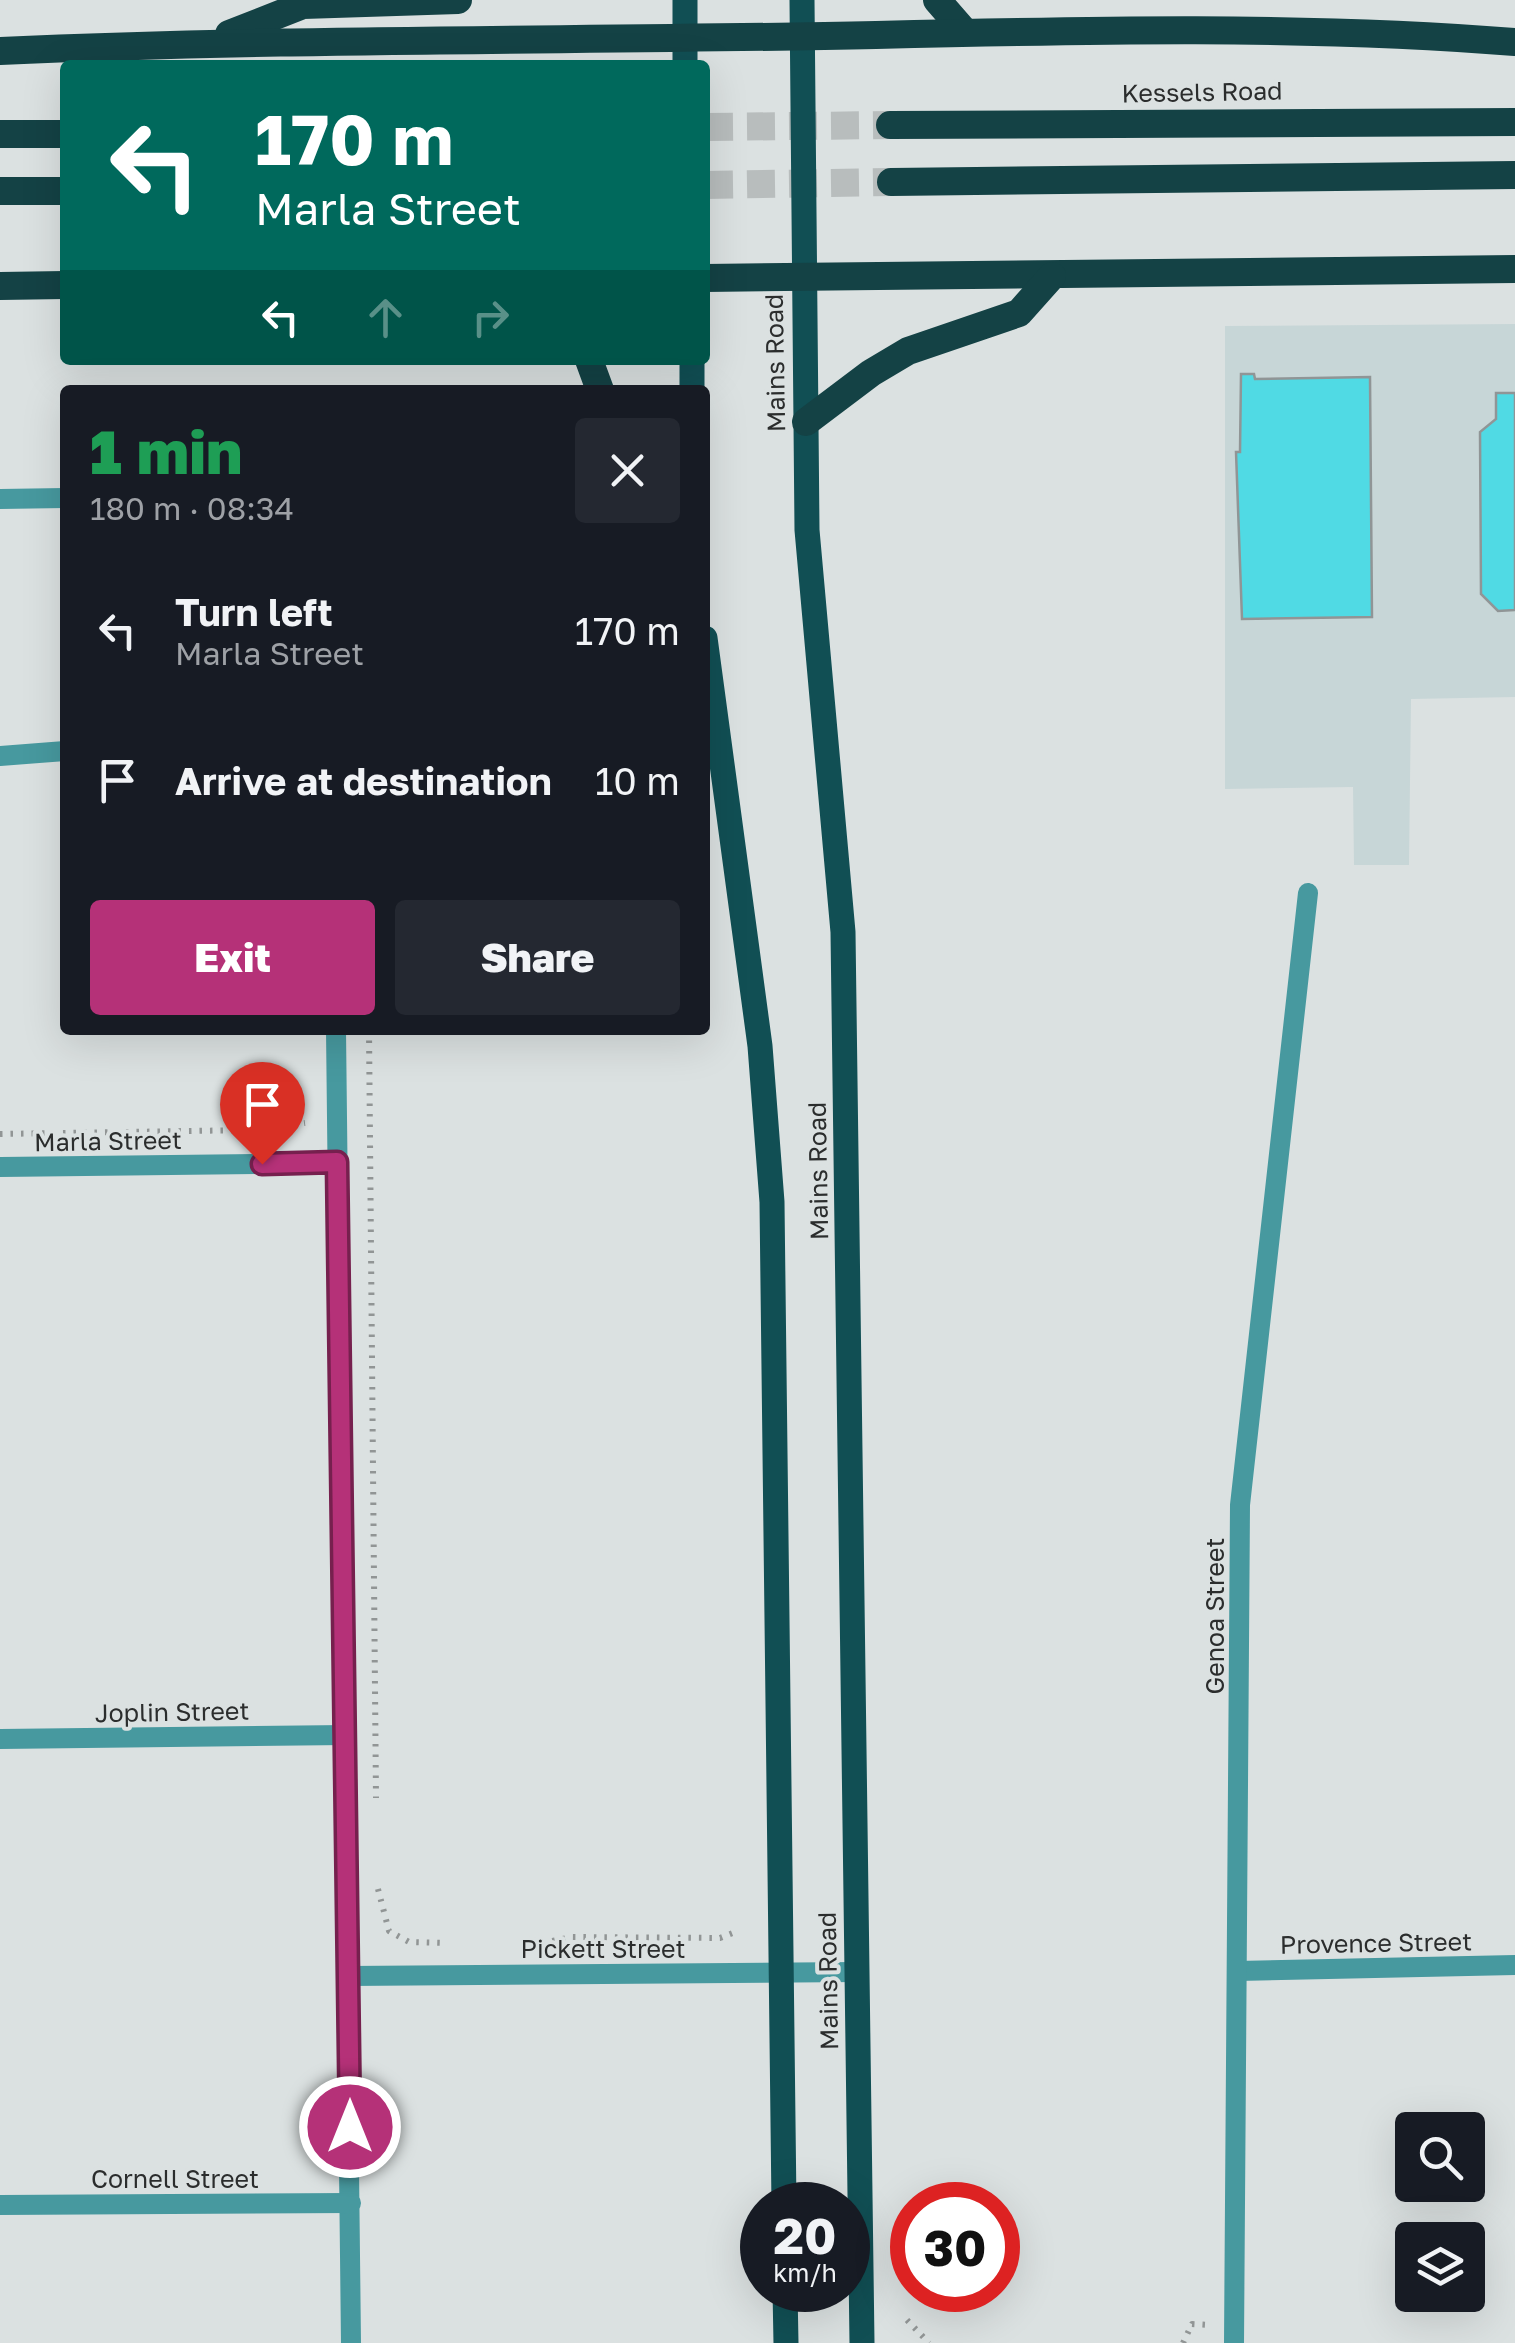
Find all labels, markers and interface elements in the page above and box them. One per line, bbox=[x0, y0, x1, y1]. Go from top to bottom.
street label: Kessels Road bbox=[1121, 75, 1283, 108]
text: 170 m bbox=[255, 96, 453, 180]
icon: left bbox=[90, 100, 220, 230]
text: Marla Street bbox=[255, 181, 521, 235]
icon: left bbox=[253, 290, 308, 345]
icon: ahead bbox=[358, 290, 413, 345]
icon: right bbox=[463, 290, 518, 345]
street label: Mains Road bbox=[758, 294, 791, 432]
text: 1 min bbox=[90, 415, 242, 487]
button: close bbox=[575, 418, 680, 523]
text: 180 m · 08:34 bbox=[90, 489, 294, 527]
text: Turn left bbox=[175, 589, 333, 634]
icon: left bbox=[90, 603, 145, 658]
text: 170 m bbox=[575, 608, 680, 653]
text: Marla Street bbox=[175, 634, 364, 672]
icon: arrive bbox=[90, 753, 145, 808]
text: Arrive at destination bbox=[175, 758, 552, 803]
text: 10 m bbox=[595, 758, 680, 803]
button: Exit bbox=[90, 900, 375, 1015]
button: Share bbox=[395, 900, 680, 1015]
pin bbox=[220, 1062, 305, 1165]
icon: arrive bbox=[235, 1077, 290, 1132]
street label: Mains Road bbox=[801, 1102, 834, 1240]
street label: Marla Street bbox=[34, 1124, 182, 1157]
street label: Genoa Street bbox=[1199, 1538, 1230, 1694]
street label: Joplin Street bbox=[94, 1695, 250, 1728]
street label: Mains Road bbox=[811, 1912, 844, 2050]
street label: Provence Street bbox=[1280, 1925, 1472, 1960]
street label: Pickett Street bbox=[521, 1933, 685, 1964]
position arrow bbox=[298, 2075, 402, 2179]
map controls bbox=[1395, 2112, 1485, 2312]
button: search bbox=[1395, 2112, 1485, 2202]
street label: Cornell Street bbox=[91, 2163, 259, 2194]
speed limit sign: 30 bbox=[890, 2182, 1020, 2312]
text: 20 bbox=[773, 2205, 836, 2265]
button: layers bbox=[1395, 2222, 1485, 2312]
text: km/h bbox=[773, 2257, 837, 2288]

